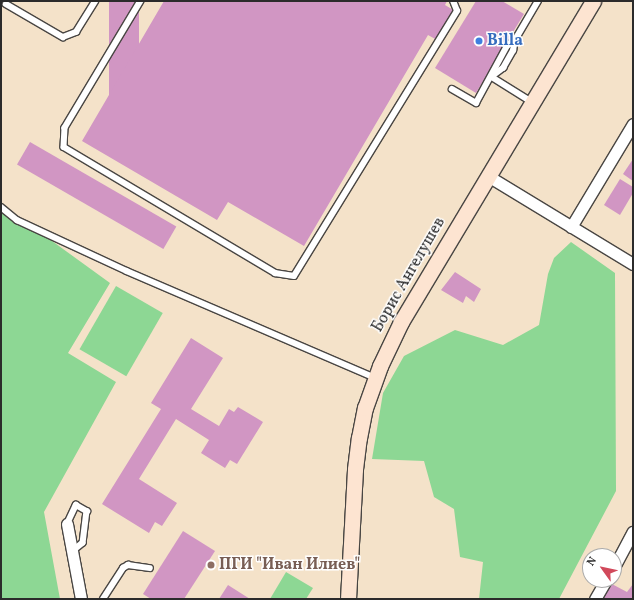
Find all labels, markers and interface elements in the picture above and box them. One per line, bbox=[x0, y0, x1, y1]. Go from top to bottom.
place label: Billa bbox=[487, 31, 523, 51]
marker: Billa bbox=[474, 36, 484, 46]
street label: Борис Ангелушев bbox=[368, 214, 450, 336]
north arrow bbox=[582, 548, 622, 588]
text: N bbox=[584, 554, 601, 569]
place label: ПГИ "Иван Илиев" bbox=[219, 555, 360, 575]
marker: ПГИ "Иван Илиев" bbox=[206, 560, 216, 570]

